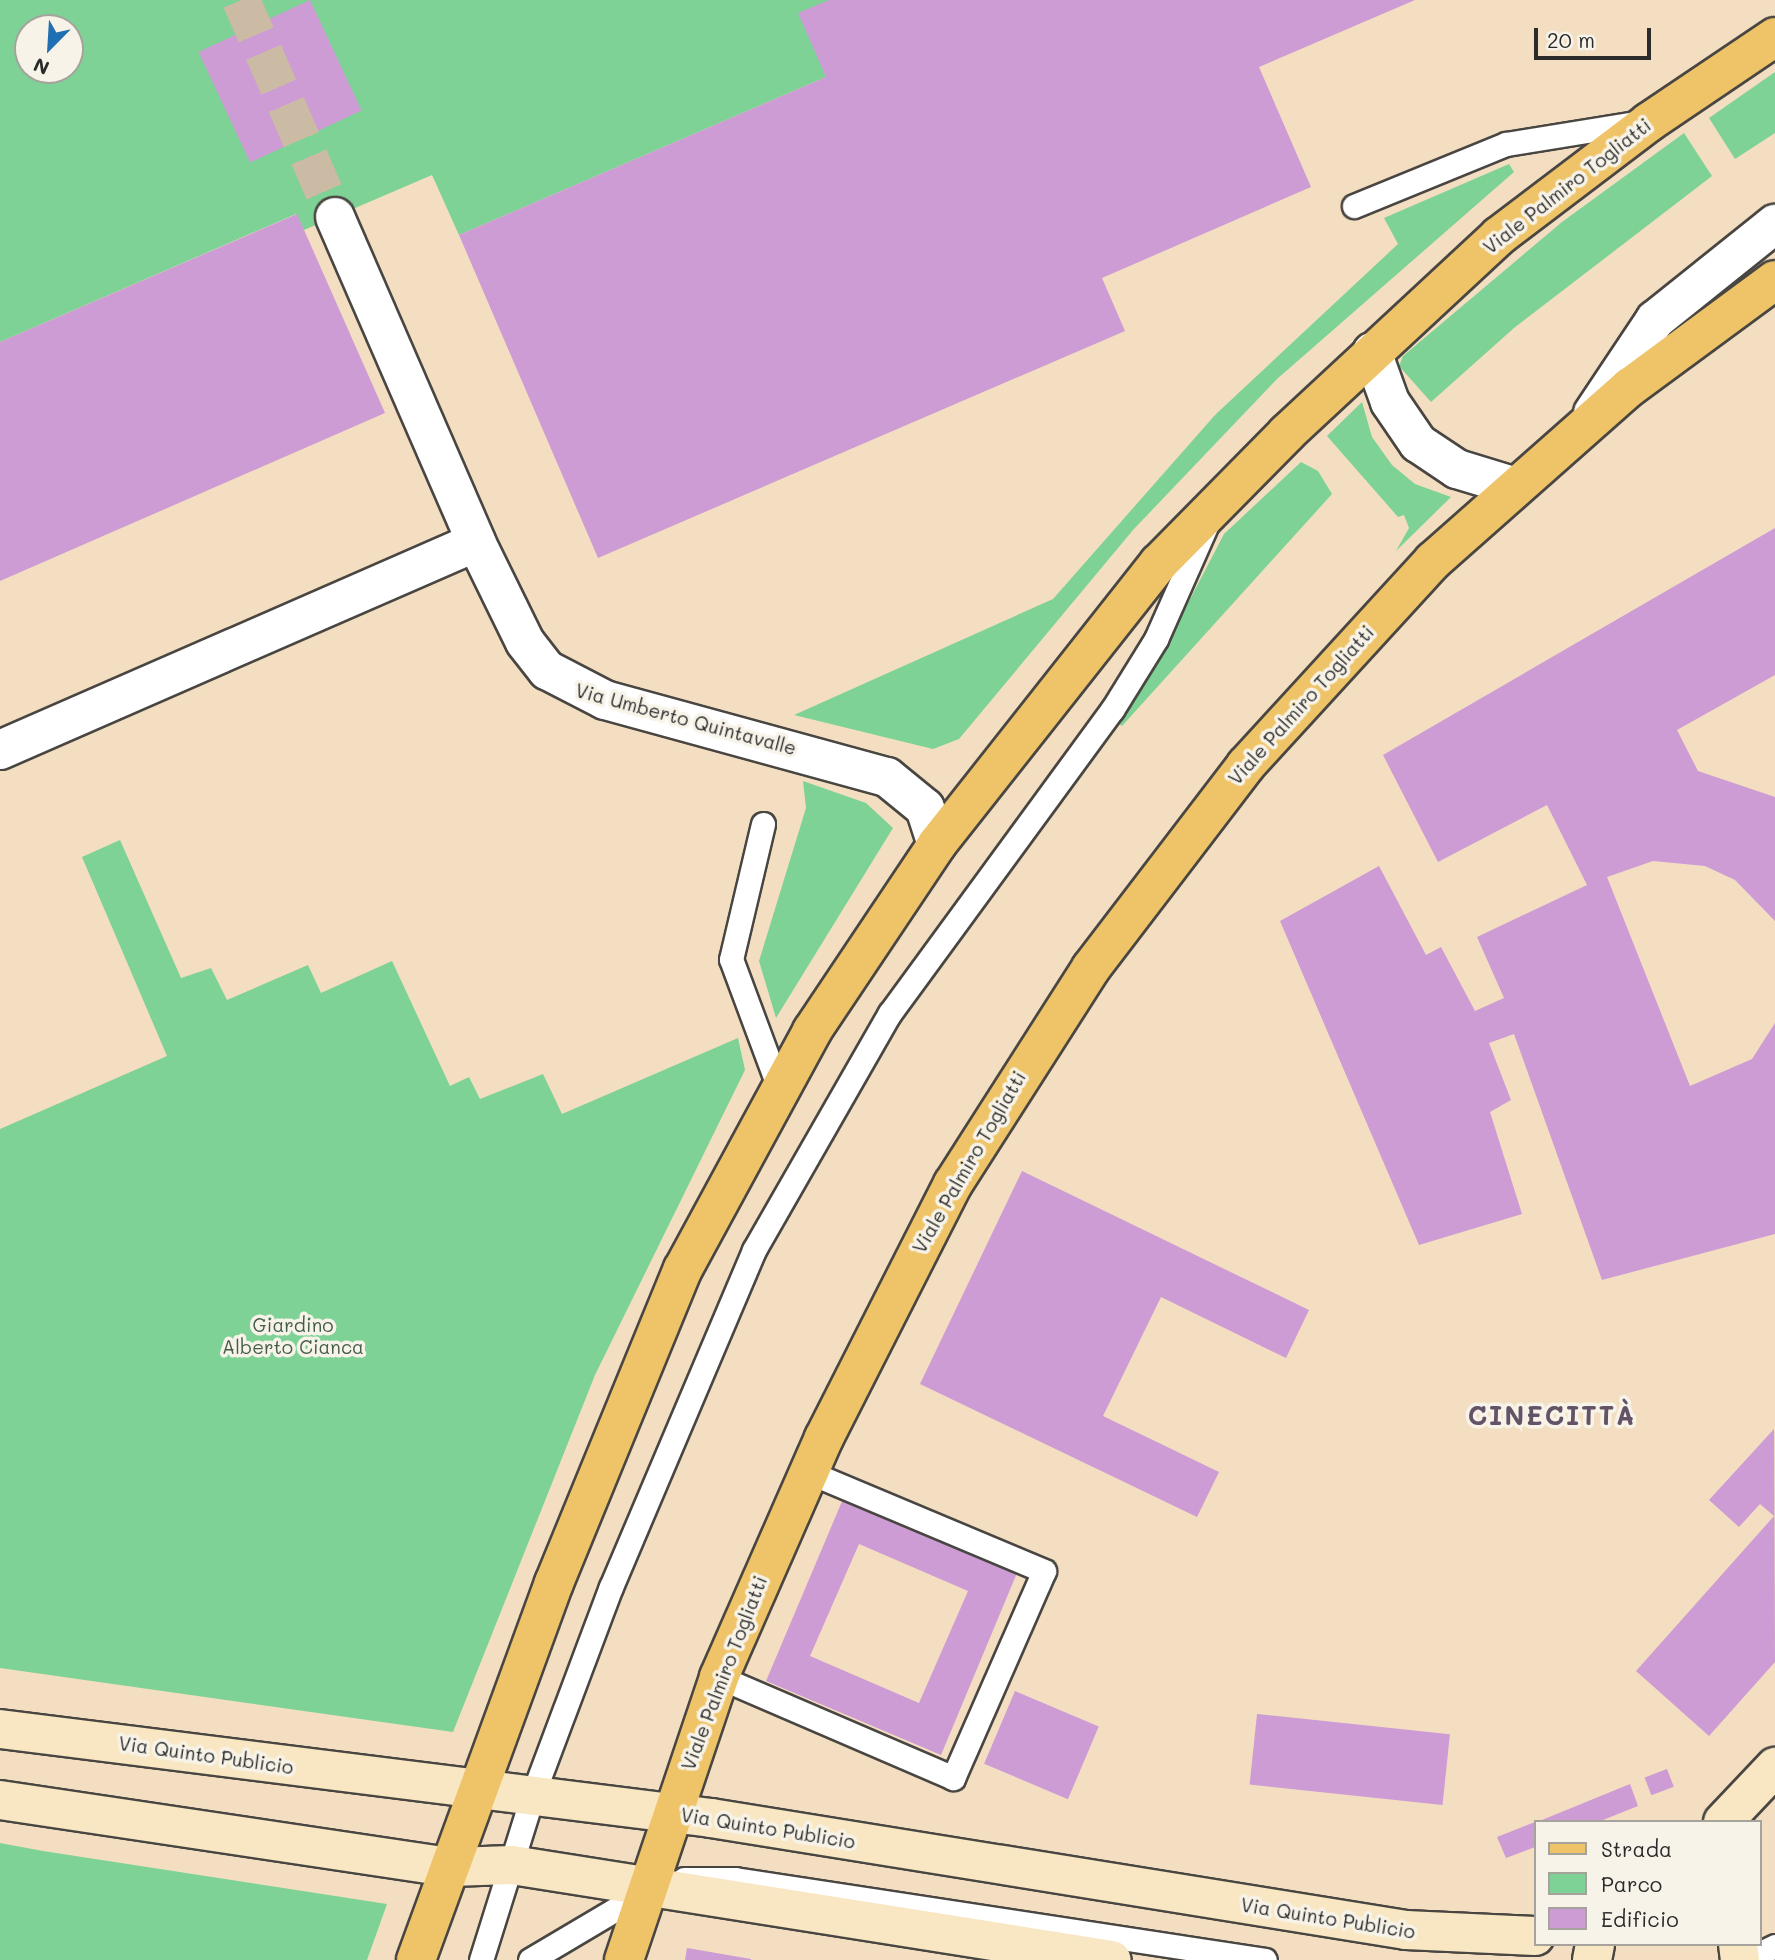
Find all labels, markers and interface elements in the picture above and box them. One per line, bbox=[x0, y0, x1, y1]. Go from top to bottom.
north arrow bbox=[14, 14, 84, 84]
scale bar bbox=[1537, 14, 1654, 58]
text: 20 m bbox=[1547, 26, 1595, 53]
text: N bbox=[29, 52, 53, 81]
street label: Viale Palmiro Togliatti bbox=[1479, 113, 1655, 259]
street label: Viale Palmiro Togliatti bbox=[1223, 621, 1379, 789]
street label: Via Umberto Quintavalle bbox=[573, 679, 799, 759]
street label: Viale Palmiro Togliatti bbox=[908, 1067, 1030, 1257]
park label: Giardino Alberto Cianca bbox=[222, 1314, 364, 1358]
district label: CINECITTÀ bbox=[1469, 1400, 1635, 1432]
street label: Viale Palmiro Togliatti bbox=[676, 1573, 772, 1773]
street label: Via Quinto Publicio bbox=[117, 1731, 295, 1779]
street label: Via Quinto Publicio bbox=[679, 1803, 857, 1853]
legend bbox=[1534, 1820, 1761, 1946]
text: Strada bbox=[1601, 1835, 1672, 1862]
text: Parco bbox=[1601, 1870, 1662, 1897]
street label: Via Quinto Publicio bbox=[1239, 1893, 1417, 1943]
text: Edificio bbox=[1601, 1905, 1679, 1932]

